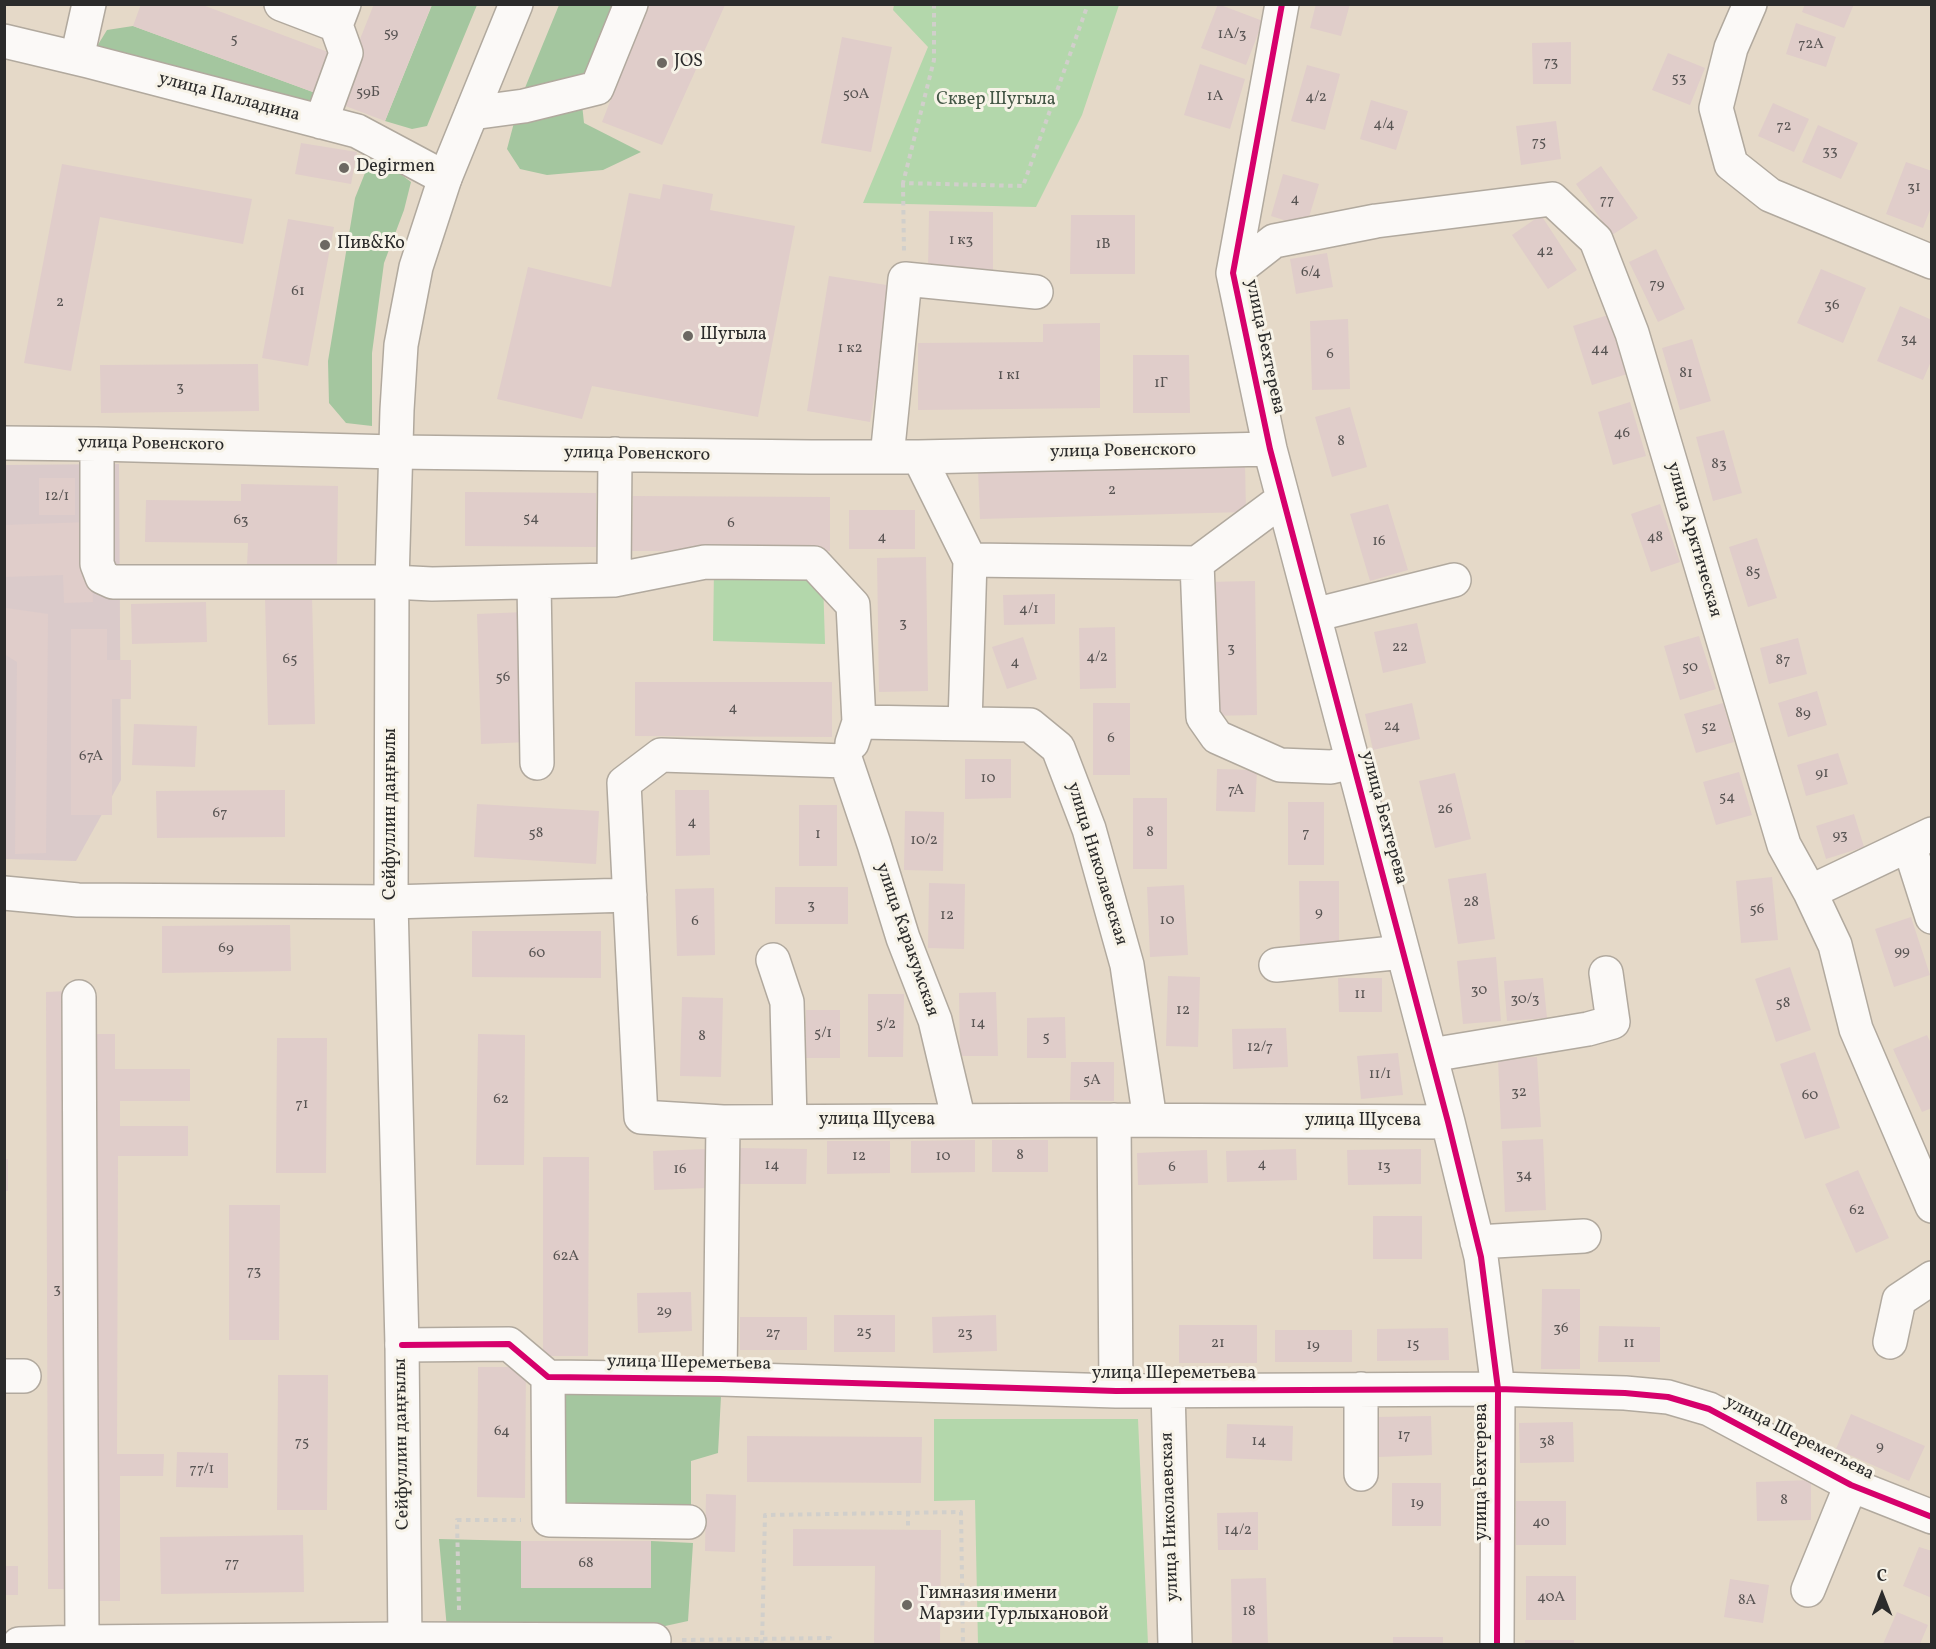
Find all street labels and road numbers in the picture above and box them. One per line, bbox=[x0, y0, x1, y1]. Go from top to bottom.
street label: улица Палладина bbox=[156, 69, 302, 127]
street label: улица Бехтерева bbox=[1239, 278, 1289, 416]
street label: улица Ровенского bbox=[78, 433, 224, 457]
street label: улица Ровенского bbox=[1050, 440, 1196, 464]
street label: улица Ровенского bbox=[564, 443, 710, 467]
street label: улица Арктическая bbox=[1661, 460, 1725, 620]
street label: Сейфуллин даңғылы bbox=[381, 728, 403, 900]
street label: улица Бехтерева bbox=[1355, 749, 1411, 887]
street label: улица Николаевская bbox=[1061, 780, 1131, 948]
street label: улица Каракумская bbox=[870, 860, 942, 1020]
street label: улица Щусева bbox=[819, 1110, 935, 1132]
street label: улица Щусева bbox=[1305, 1111, 1421, 1133]
street label: улица Шереметьева bbox=[607, 1352, 771, 1376]
street label: Сейфуллин даңғылы bbox=[391, 1358, 415, 1530]
street label: улица Шереметьева bbox=[1092, 1364, 1256, 1386]
street label: улица Шереметьева bbox=[1721, 1392, 1877, 1486]
street label: улица Бехтерева bbox=[1472, 1403, 1494, 1541]
street label: улица Николаевская bbox=[1157, 1432, 1185, 1602]

